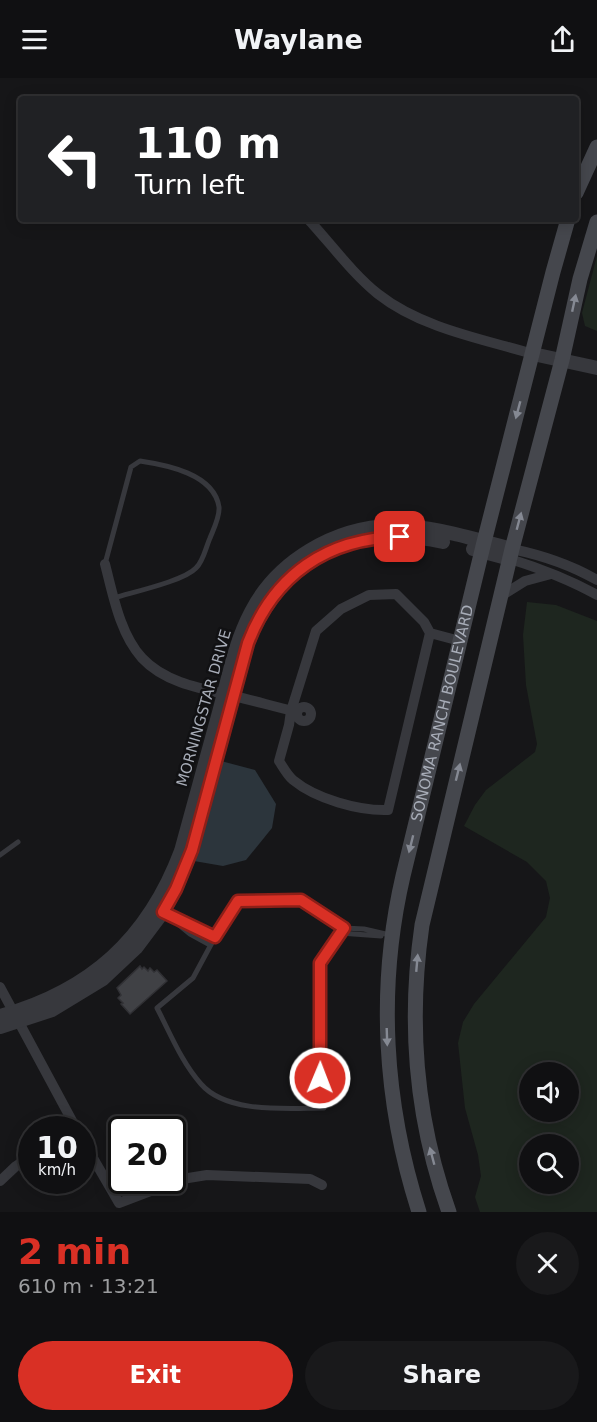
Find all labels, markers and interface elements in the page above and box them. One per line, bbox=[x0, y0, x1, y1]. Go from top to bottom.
icon: menu bbox=[18, 23, 51, 56]
icon: share bbox=[546, 23, 579, 56]
text: Waylane bbox=[234, 24, 363, 55]
text: 110 m bbox=[135, 119, 281, 168]
icon: left bbox=[36, 120, 114, 198]
text: Turn left bbox=[135, 169, 245, 200]
one-way arrow bbox=[570, 294, 580, 312]
one-way arrow bbox=[513, 401, 523, 419]
pin bbox=[374, 511, 425, 562]
one-way arrow bbox=[515, 512, 524, 530]
icon: arrive bbox=[383, 520, 416, 553]
street label: SONOMA RANCH BOULEVARD bbox=[408, 603, 477, 823]
street label: MORNINGSTAR DRIVE bbox=[173, 627, 235, 789]
one-way arrow bbox=[454, 763, 464, 781]
one-way arrow bbox=[405, 835, 415, 853]
one-way arrow bbox=[412, 953, 422, 972]
one-way arrow bbox=[383, 1027, 392, 1046]
position arrow bbox=[288, 1046, 352, 1110]
map controls bbox=[519, 1062, 579, 1194]
button: sound bbox=[519, 1062, 579, 1122]
speed limit sign: 20 bbox=[108, 1116, 186, 1194]
text: 10 bbox=[36, 1130, 78, 1165]
button: search bbox=[519, 1134, 579, 1194]
one-way arrow bbox=[427, 1147, 437, 1165]
text: km/h bbox=[38, 1161, 76, 1179]
text: 2 min bbox=[18, 1231, 131, 1272]
button: close bbox=[516, 1232, 579, 1295]
text: 610 m · 13:21 bbox=[18, 1274, 159, 1298]
button: Exit bbox=[18, 1341, 293, 1410]
button: Share bbox=[305, 1341, 579, 1410]

